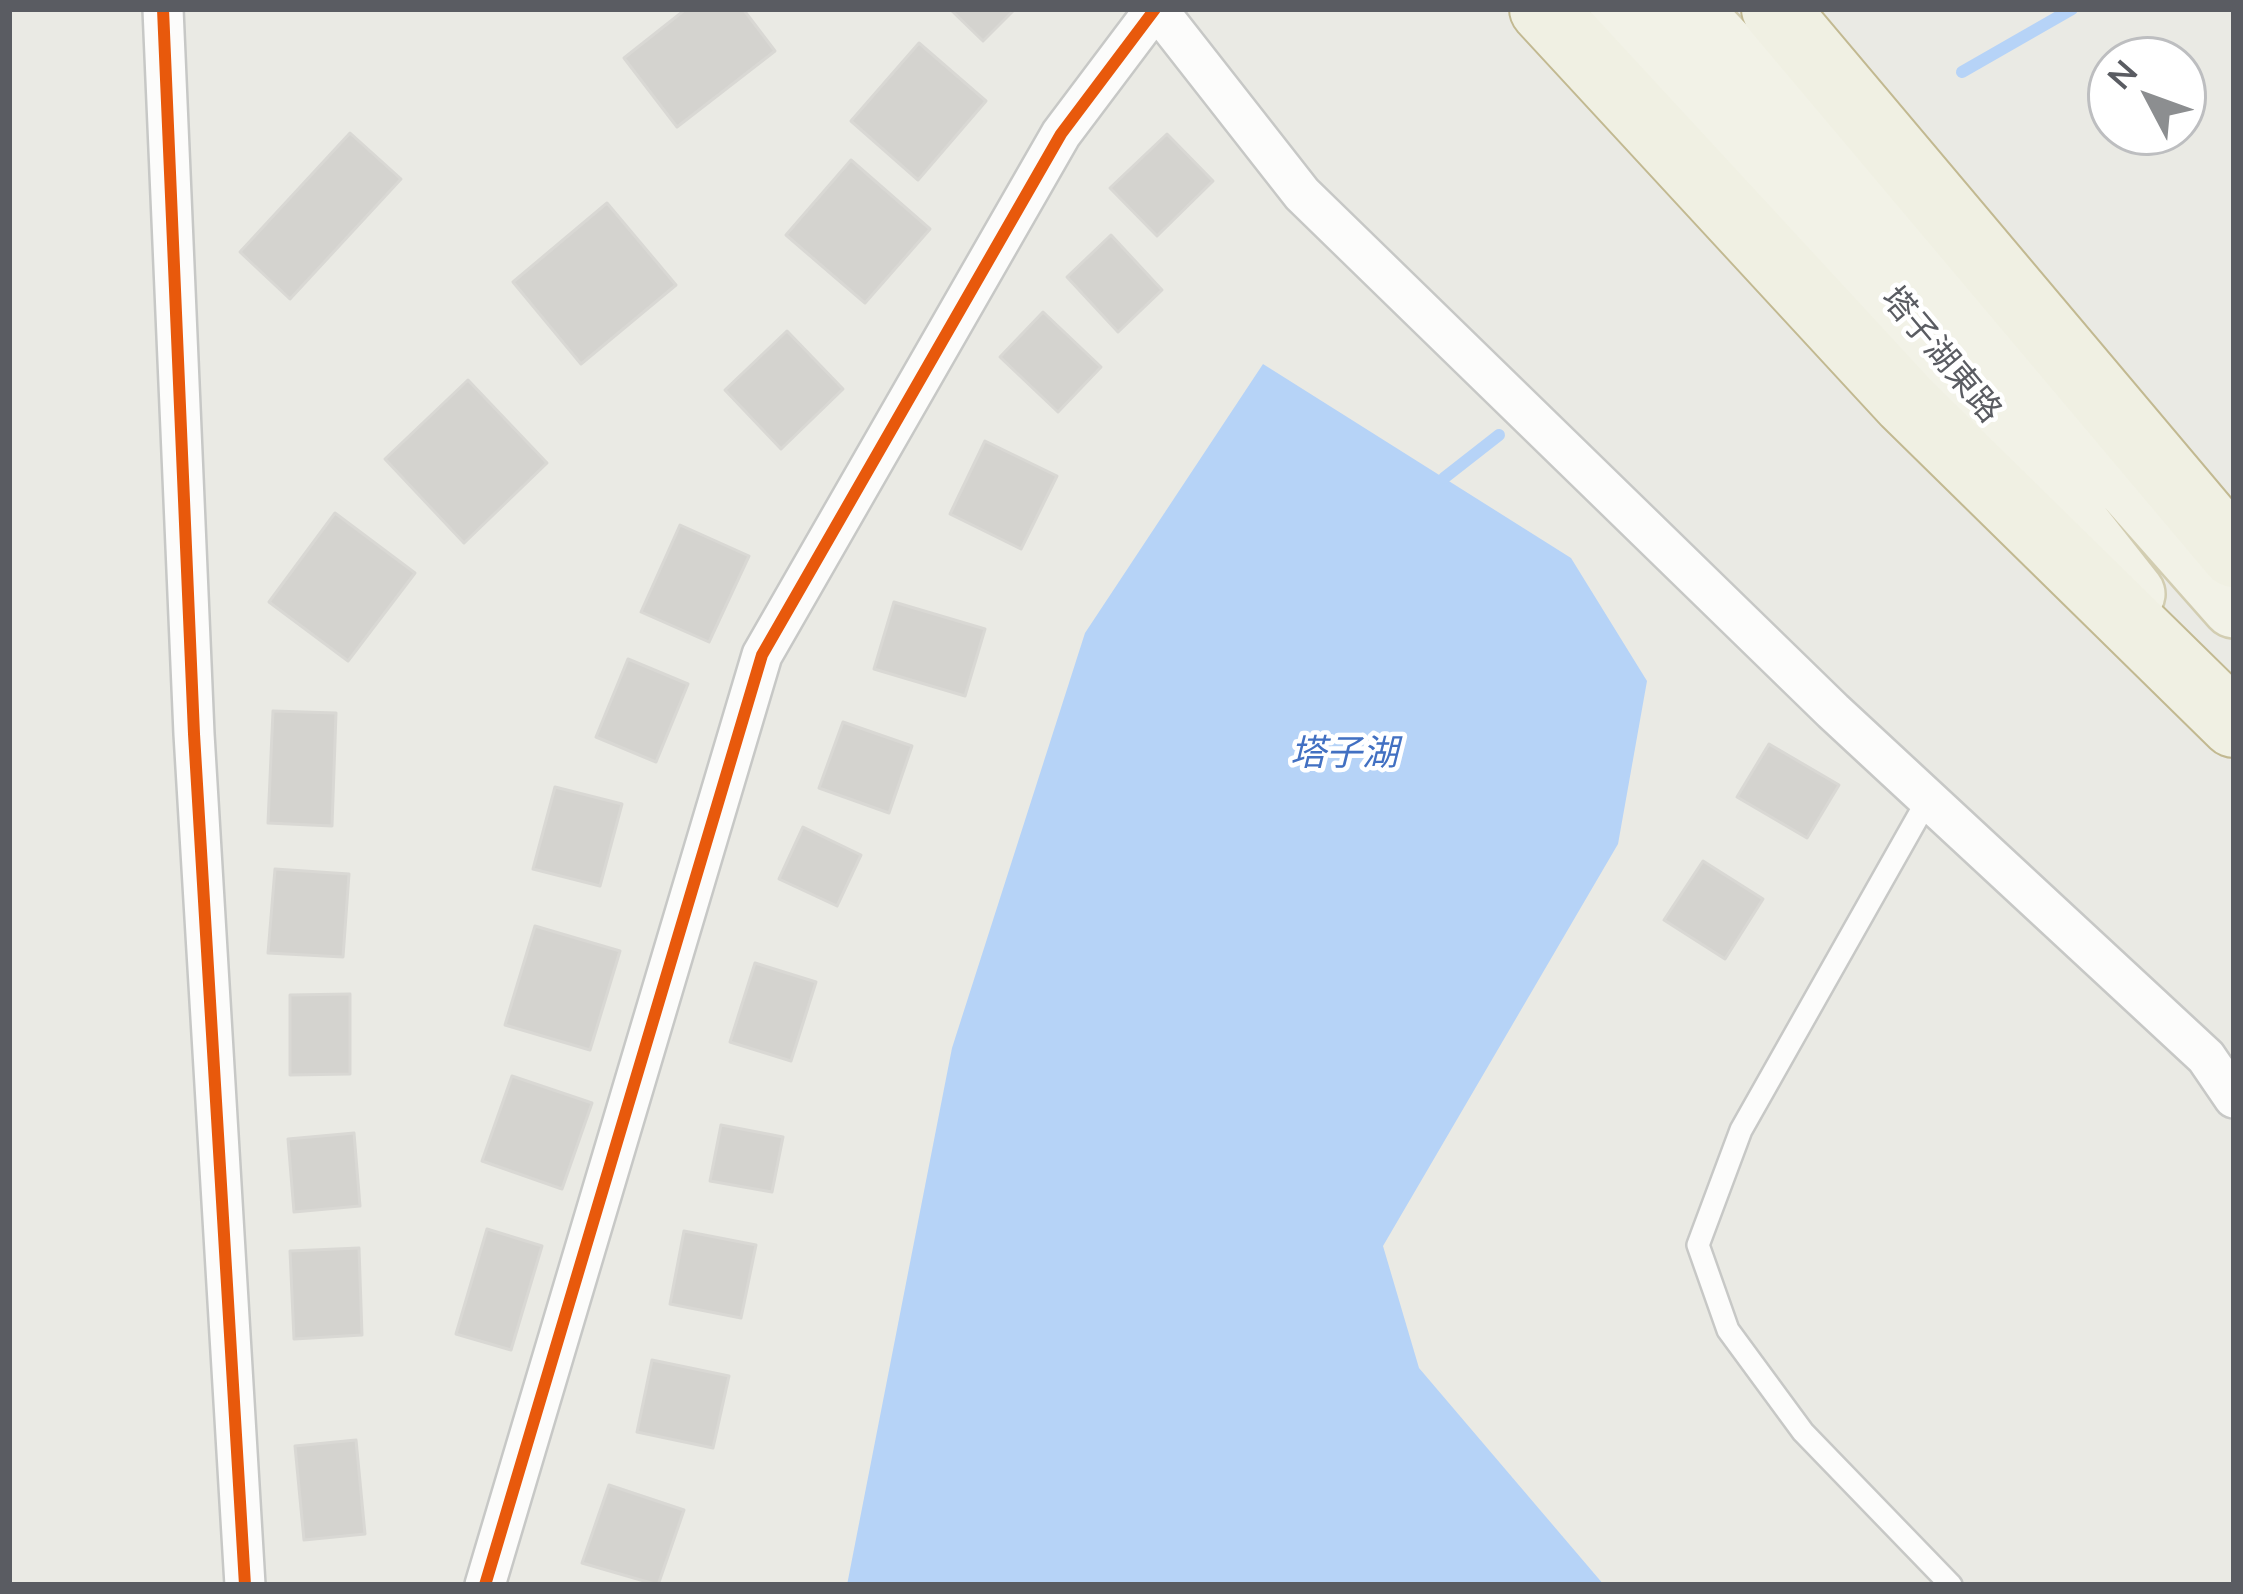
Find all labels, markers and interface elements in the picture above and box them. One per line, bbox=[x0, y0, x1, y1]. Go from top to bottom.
north arrow bbox=[2087, 36, 2207, 156]
text: N bbox=[2098, 51, 2145, 97]
street label: 塔子湖東路 bbox=[1873, 279, 2009, 431]
water label: 塔子湖 bbox=[1290, 732, 1398, 776]

